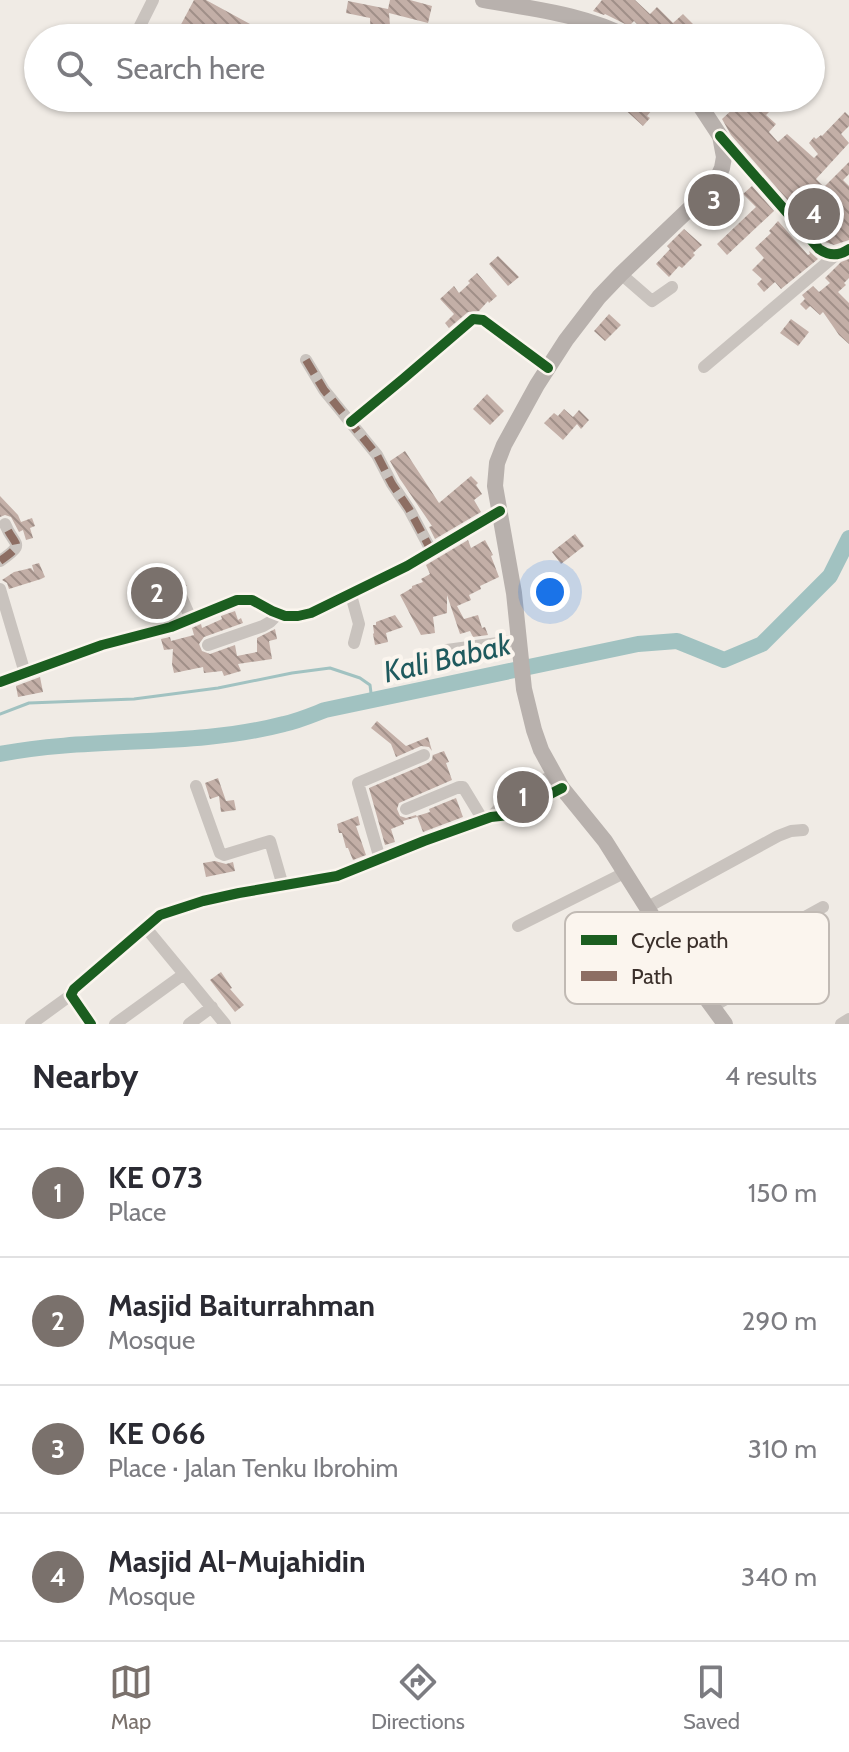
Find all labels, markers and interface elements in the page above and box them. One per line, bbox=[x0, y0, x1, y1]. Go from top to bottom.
search box bbox=[24, 24, 825, 112]
icon: search bbox=[52, 46, 96, 90]
text: Search here bbox=[116, 50, 265, 87]
pin: 3 bbox=[688, 170, 740, 230]
pin: 4 bbox=[788, 184, 840, 244]
pin: 2 bbox=[131, 563, 183, 623]
your location bbox=[530, 572, 570, 612]
water label: Kali Babak bbox=[380, 625, 515, 691]
pin: 1 bbox=[497, 767, 549, 827]
legend bbox=[565, 912, 829, 1004]
text: Cycle path bbox=[631, 927, 729, 954]
text: Path bbox=[631, 963, 673, 990]
text: Nearby bbox=[32, 1055, 139, 1097]
text: 4 results bbox=[725, 1060, 817, 1092]
text: KE 073 bbox=[108, 1159, 203, 1196]
text: 1 bbox=[53, 1177, 63, 1209]
text: 150 m bbox=[748, 1177, 817, 1209]
text: Place bbox=[108, 1196, 166, 1228]
text: Masjid Baiturrahman bbox=[108, 1287, 375, 1324]
text: 2 bbox=[51, 1305, 65, 1337]
text: 290 m bbox=[742, 1305, 817, 1337]
text: Mosque bbox=[108, 1324, 195, 1356]
text: KE 066 bbox=[108, 1415, 206, 1452]
text: 3 bbox=[51, 1433, 65, 1465]
text: 310 m bbox=[748, 1433, 817, 1465]
text: Place · Jalan Tenku Ibrohim bbox=[108, 1452, 398, 1484]
text: Masjid Al-Mujahidin bbox=[108, 1543, 366, 1580]
text: 4 bbox=[50, 1561, 66, 1593]
text: 340 m bbox=[741, 1561, 817, 1593]
text: Mosque bbox=[108, 1580, 195, 1612]
tab: Map bbox=[109, 1660, 153, 1735]
tab: Directions bbox=[371, 1660, 465, 1735]
tab: Saved bbox=[683, 1660, 740, 1735]

